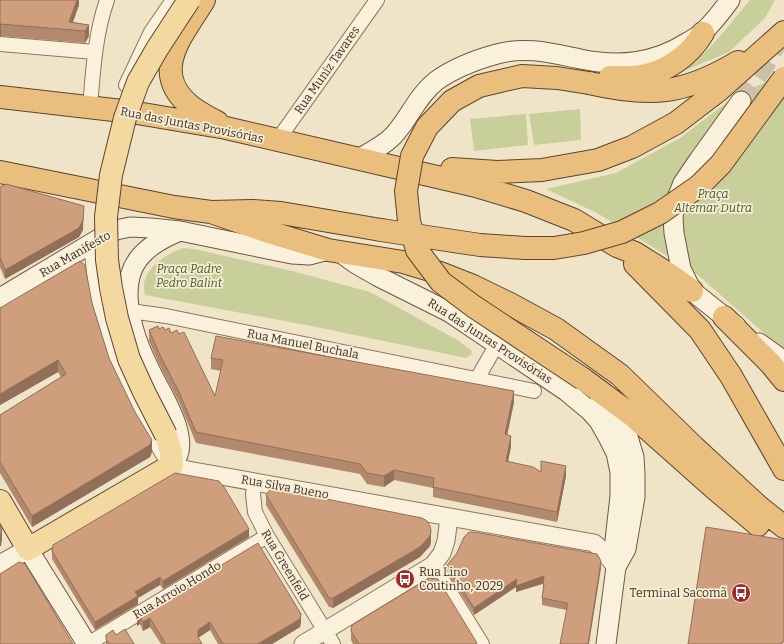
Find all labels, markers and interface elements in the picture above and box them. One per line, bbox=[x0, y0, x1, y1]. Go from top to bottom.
street label: Rua Muniz Tavares bbox=[291, 23, 363, 117]
street label: Rua das Juntas Provisórias bbox=[119, 104, 265, 146]
park label: Praça Altemar Dutra bbox=[673, 187, 752, 215]
street label: Rua Manifesto bbox=[37, 228, 113, 280]
park label: Praça Padre Pedro Balint bbox=[156, 262, 223, 290]
street label: Rua das Juntas Provisórias bbox=[425, 295, 555, 387]
street label: Rua Manuel Buchala bbox=[246, 326, 360, 362]
street label: Rua Silva Bueno bbox=[240, 472, 330, 502]
street label: Rua Greenfeld bbox=[258, 527, 312, 603]
street label: Rua Arroio Hondo bbox=[130, 558, 224, 622]
place label: Rua Lino Coutinho, 2029 bbox=[419, 565, 503, 593]
bus stop icon: Rua Lino Coutinho, 2029 bbox=[394, 568, 416, 590]
bus stop icon: Terminal Sacomã bbox=[730, 582, 752, 604]
place label: Terminal Sacomã bbox=[629, 586, 727, 600]

